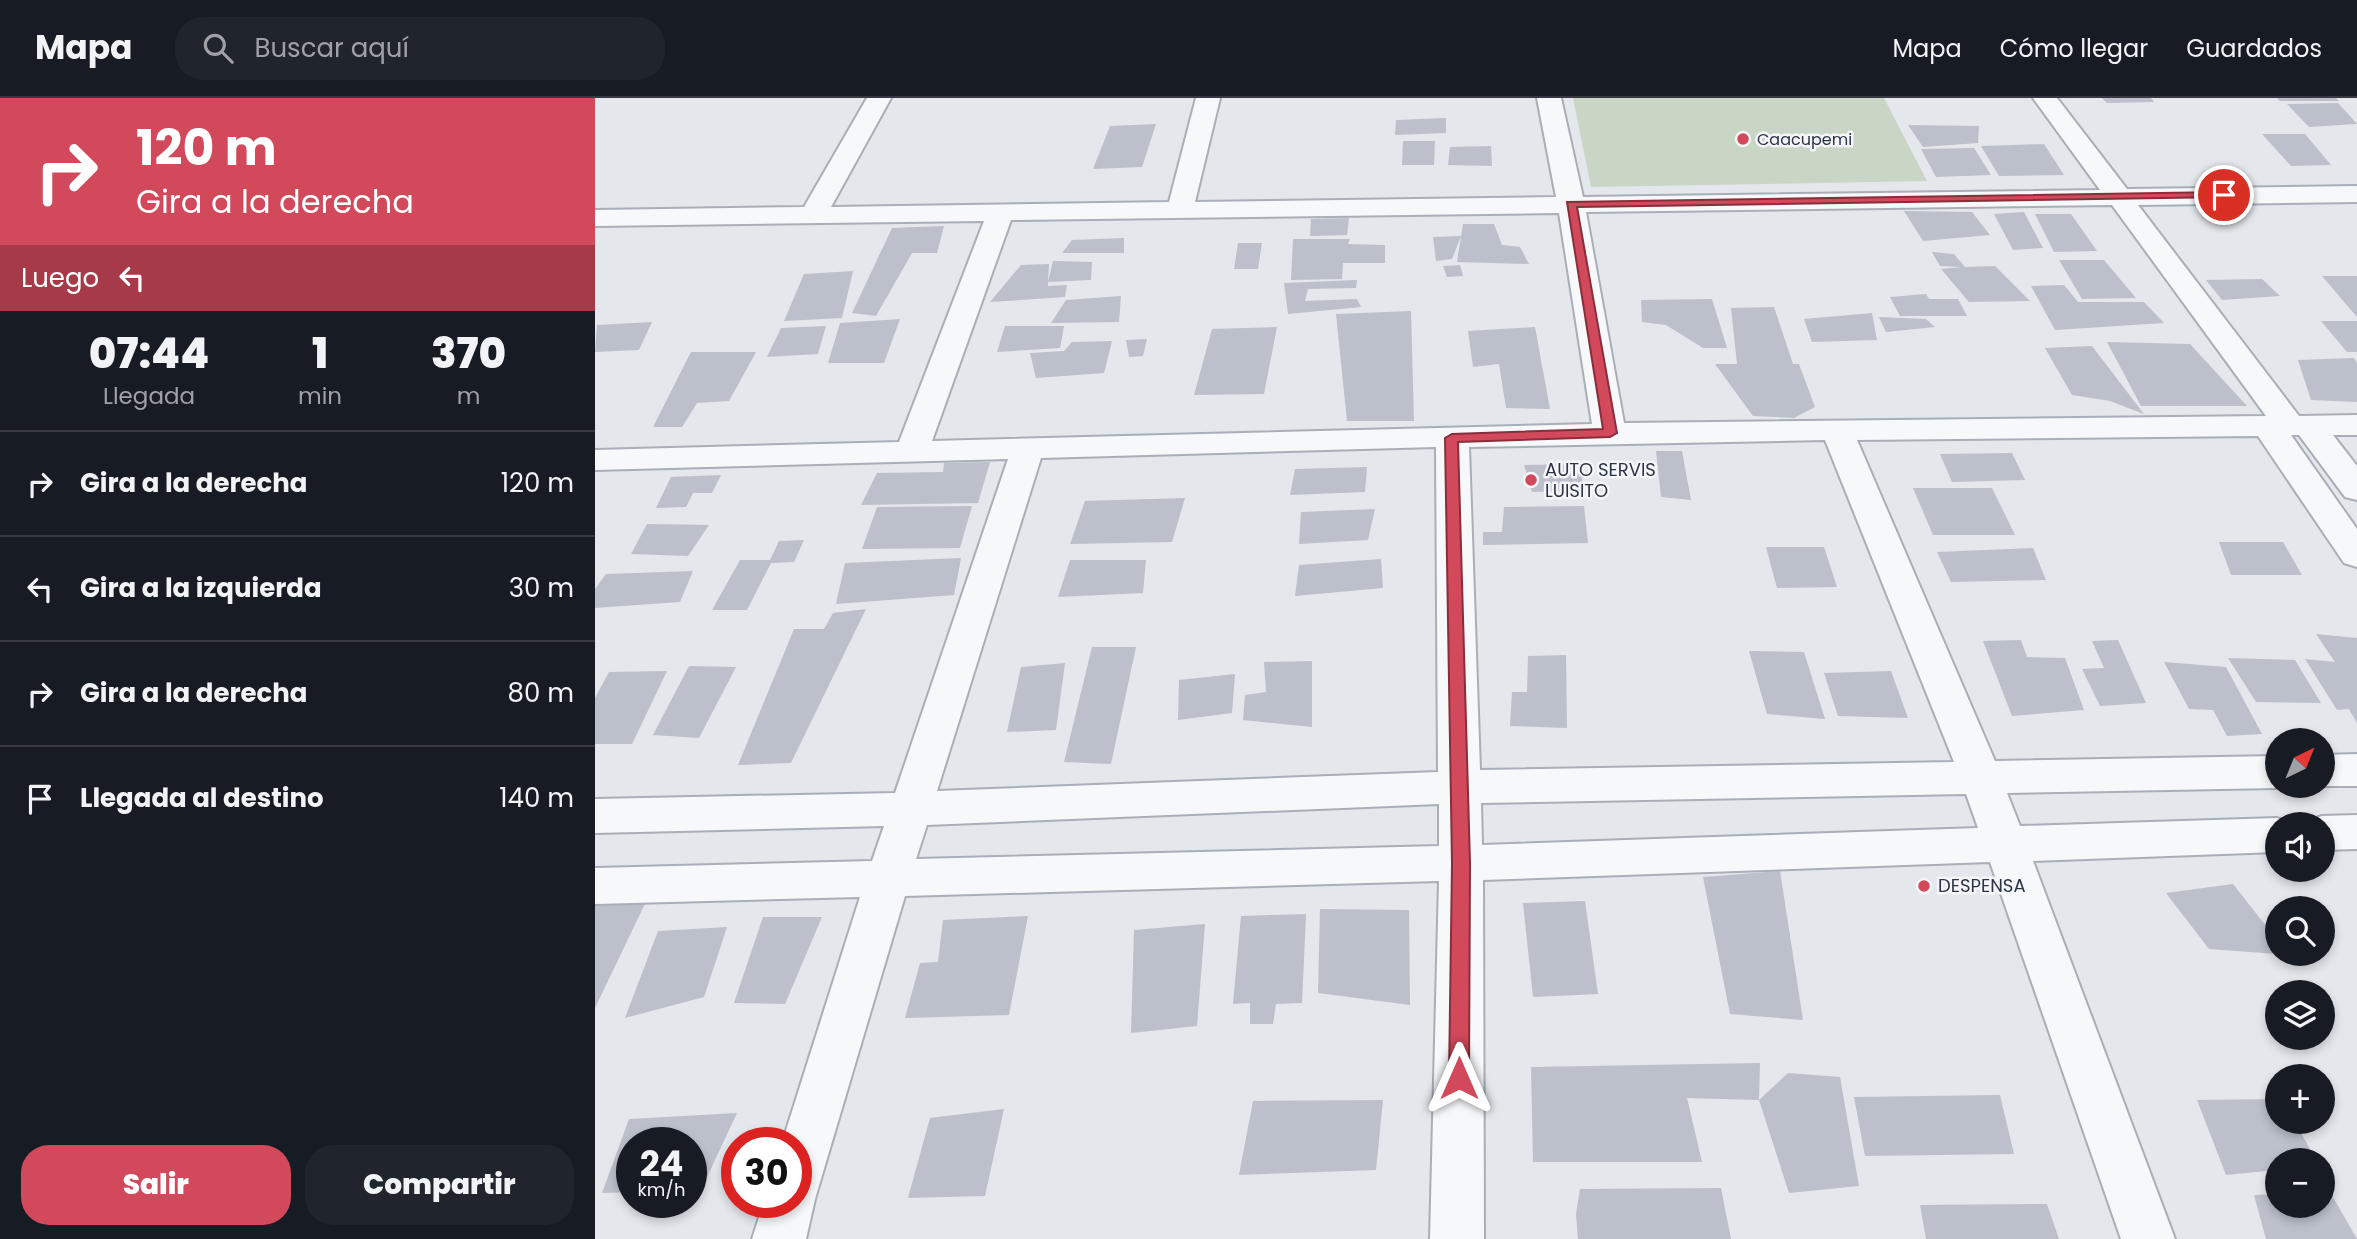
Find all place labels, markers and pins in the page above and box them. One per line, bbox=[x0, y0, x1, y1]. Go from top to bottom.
place label: Caacupemi bbox=[1757, 128, 1852, 151]
marker: Caacupemi bbox=[1735, 131, 1751, 147]
pin bbox=[2194, 165, 2254, 225]
place label: AUTO SERVIS LUISITO bbox=[1545, 457, 1656, 503]
marker: AUTO SERVIS LUISITO bbox=[1523, 472, 1539, 488]
place label: DESPENSA bbox=[1938, 873, 2026, 898]
marker: DESPENSA bbox=[1916, 878, 1932, 894]

